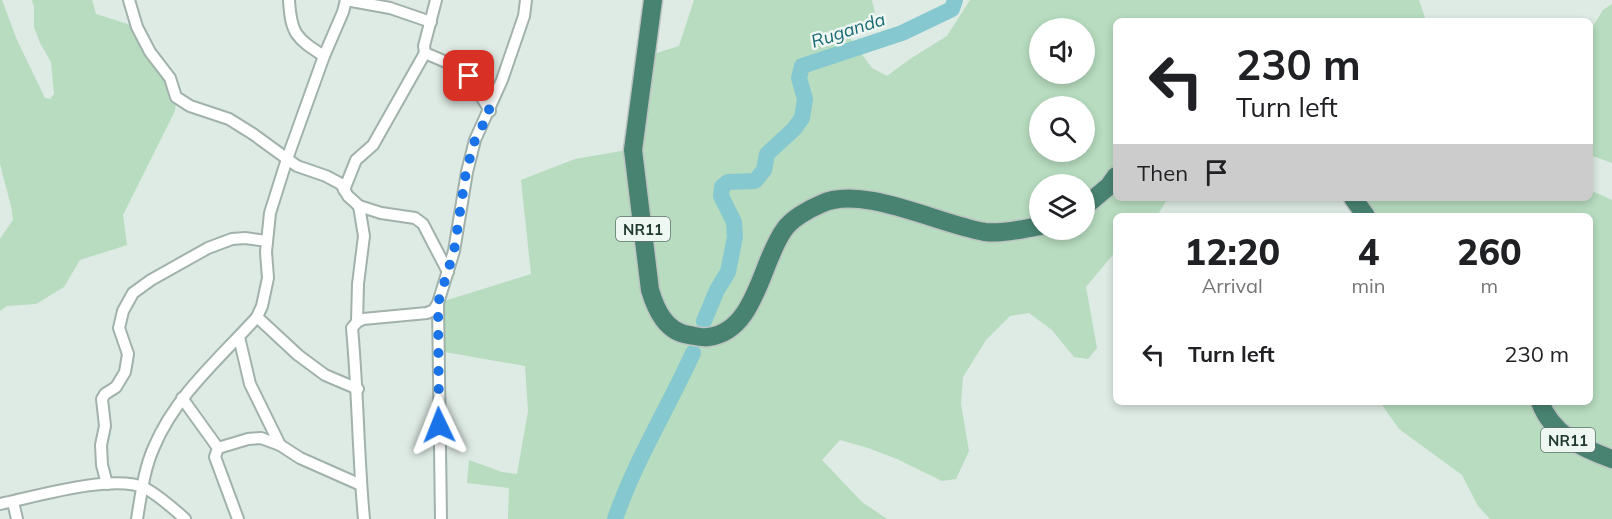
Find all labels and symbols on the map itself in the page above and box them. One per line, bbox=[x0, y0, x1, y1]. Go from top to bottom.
water label: Ruganda bbox=[808, 7, 888, 53]
pin bbox=[443, 50, 494, 101]
road number: NR11 bbox=[616, 217, 670, 241]
position arrow bbox=[407, 393, 471, 457]
road number: NR11 bbox=[1541, 428, 1595, 452]

